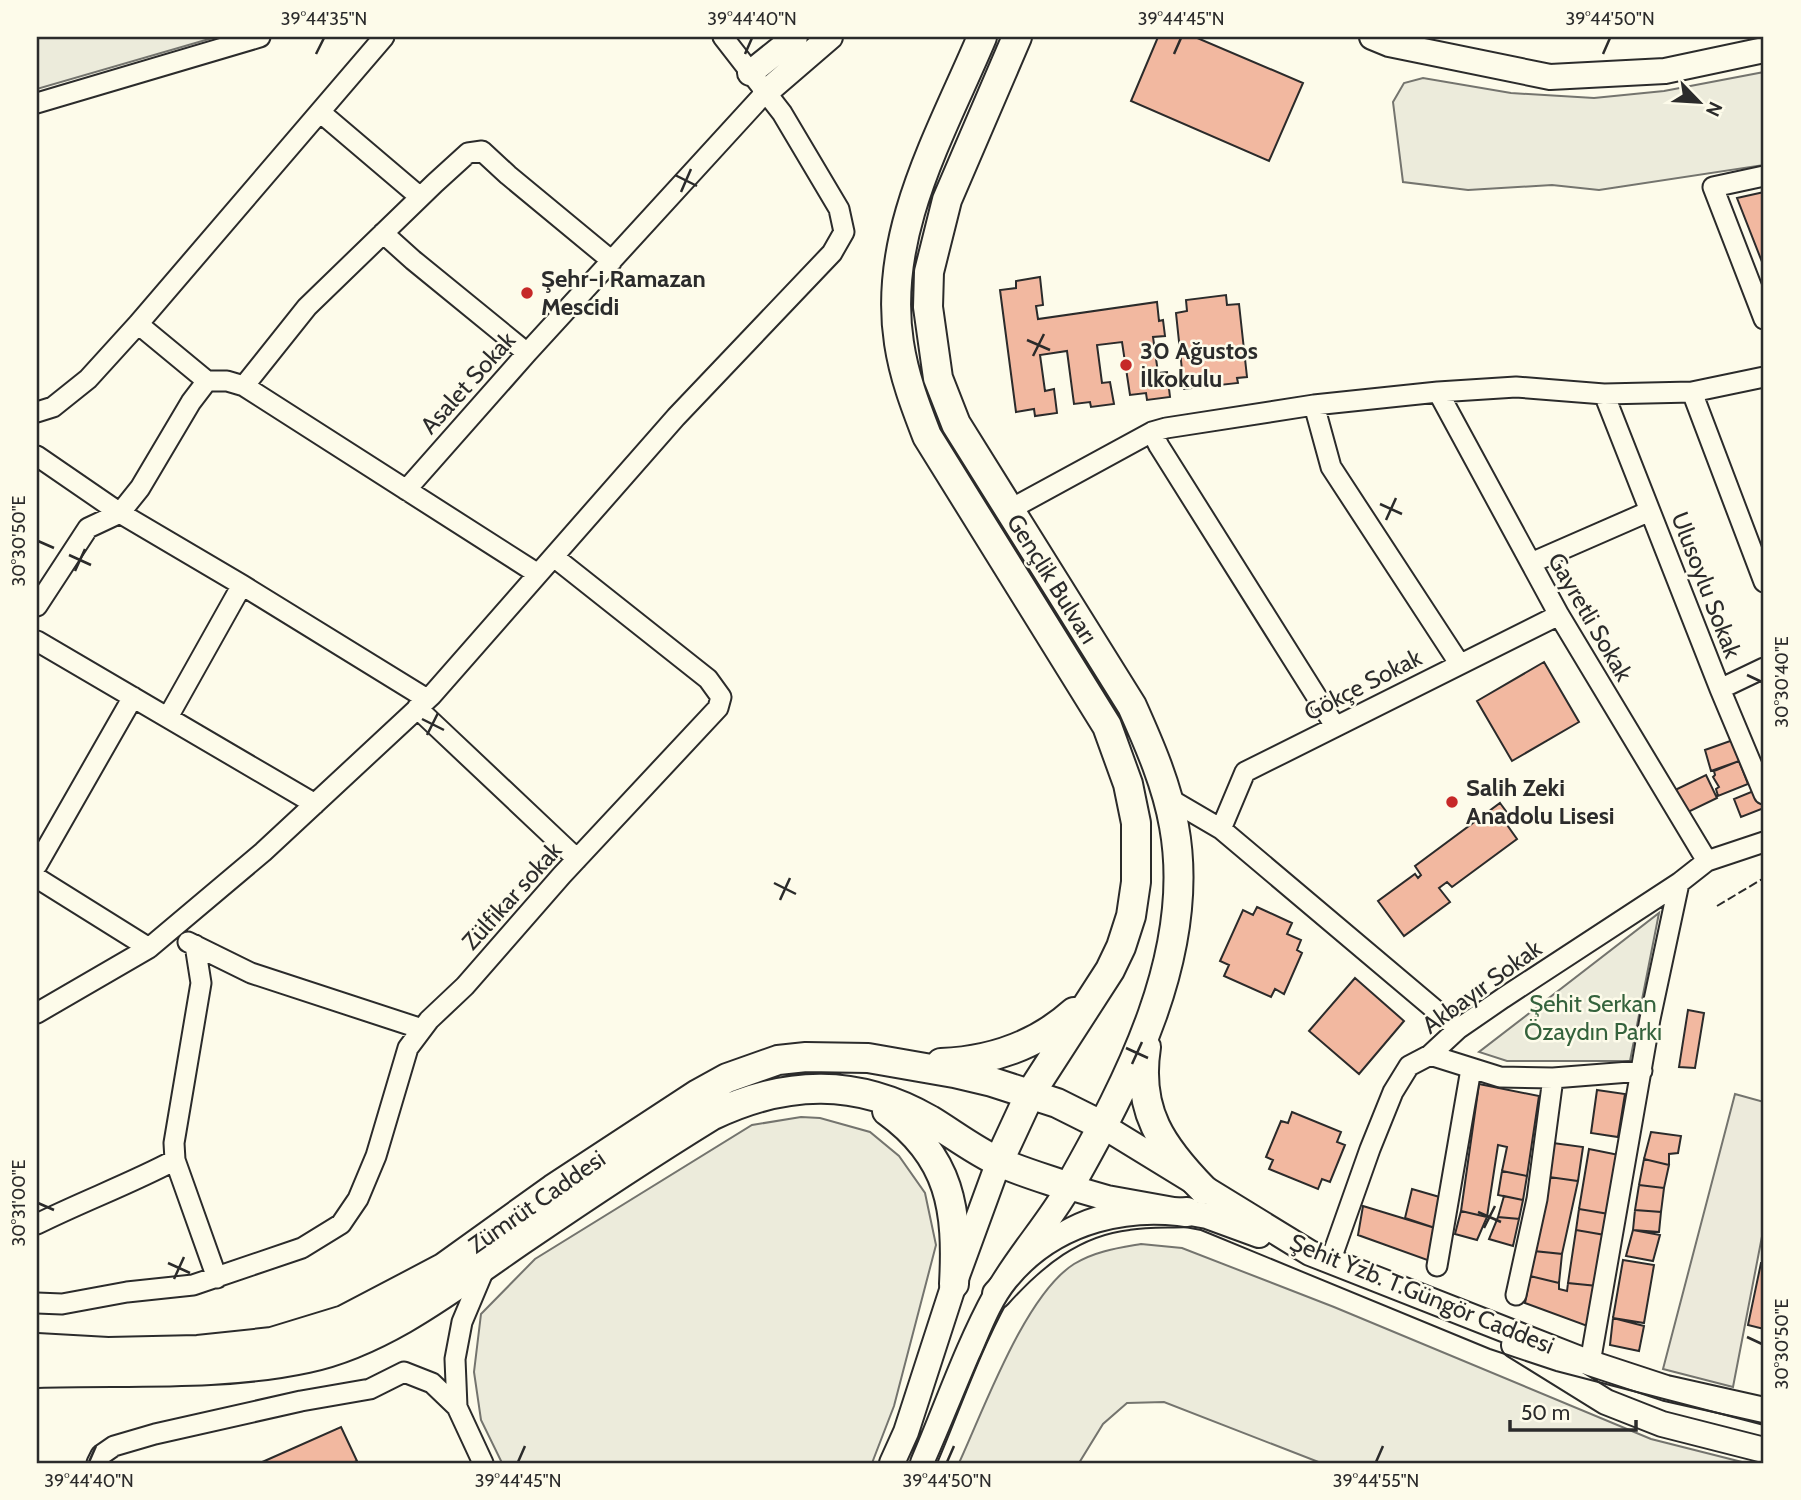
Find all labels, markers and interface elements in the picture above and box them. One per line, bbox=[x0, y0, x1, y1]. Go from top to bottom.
text: 39°44'35"N bbox=[281, 8, 367, 30]
text: 39°44'40"N bbox=[707, 8, 797, 30]
text: 39°44'45"N bbox=[1138, 8, 1224, 30]
text: 39°44'50"N bbox=[1565, 8, 1655, 30]
north arrow bbox=[1664, 66, 1734, 136]
text: N bbox=[1701, 98, 1727, 120]
place label: Şehr-i Ramazan Mescidi bbox=[541, 264, 706, 321]
marker: Şehr-i Ramazan Mescidi bbox=[519, 285, 535, 301]
street label: Asalet Sokak bbox=[414, 325, 521, 440]
place label: 30 Ağustos İlkokulu bbox=[1140, 336, 1258, 393]
marker: 30 Ağustos İlkokulu bbox=[1118, 357, 1134, 373]
text: 30°30'50"E bbox=[8, 495, 30, 587]
street label: Gençlik Bulvarı bbox=[1001, 508, 1104, 649]
street label: Ulusoylu Sokak bbox=[1665, 508, 1748, 662]
street label: Gayretli Sokak bbox=[1542, 547, 1639, 686]
text: 30°30'40"E bbox=[1771, 636, 1793, 728]
street label: Gökçe Sokak bbox=[1299, 642, 1427, 727]
place label: Salih Zeki Anadolu Lisesi bbox=[1466, 773, 1615, 830]
marker: Salih Zeki Anadolu Lisesi bbox=[1444, 794, 1460, 810]
street label: Zülfikar sokak bbox=[456, 836, 568, 955]
street label: Akbayır Sokak bbox=[1416, 934, 1547, 1040]
park label: Şehit Serkan Özaydın Parkı bbox=[1524, 989, 1662, 1046]
street label: Zümrüt Caddesi bbox=[463, 1144, 611, 1259]
text: 30°31'00"E bbox=[8, 1159, 30, 1247]
street label: Şehit Yzb. T.Güngör Caddesi bbox=[1286, 1227, 1559, 1360]
text: 30°30'50"E bbox=[1771, 1298, 1793, 1390]
scale bar bbox=[1510, 1388, 1636, 1432]
text: 50 m bbox=[1521, 1400, 1570, 1425]
text: 39°44'40"N bbox=[44, 1470, 134, 1492]
text: 39°44'45"N bbox=[475, 1470, 561, 1492]
text: 39°44'50"N bbox=[902, 1470, 992, 1492]
text: 39°44'55"N bbox=[1333, 1470, 1419, 1492]

